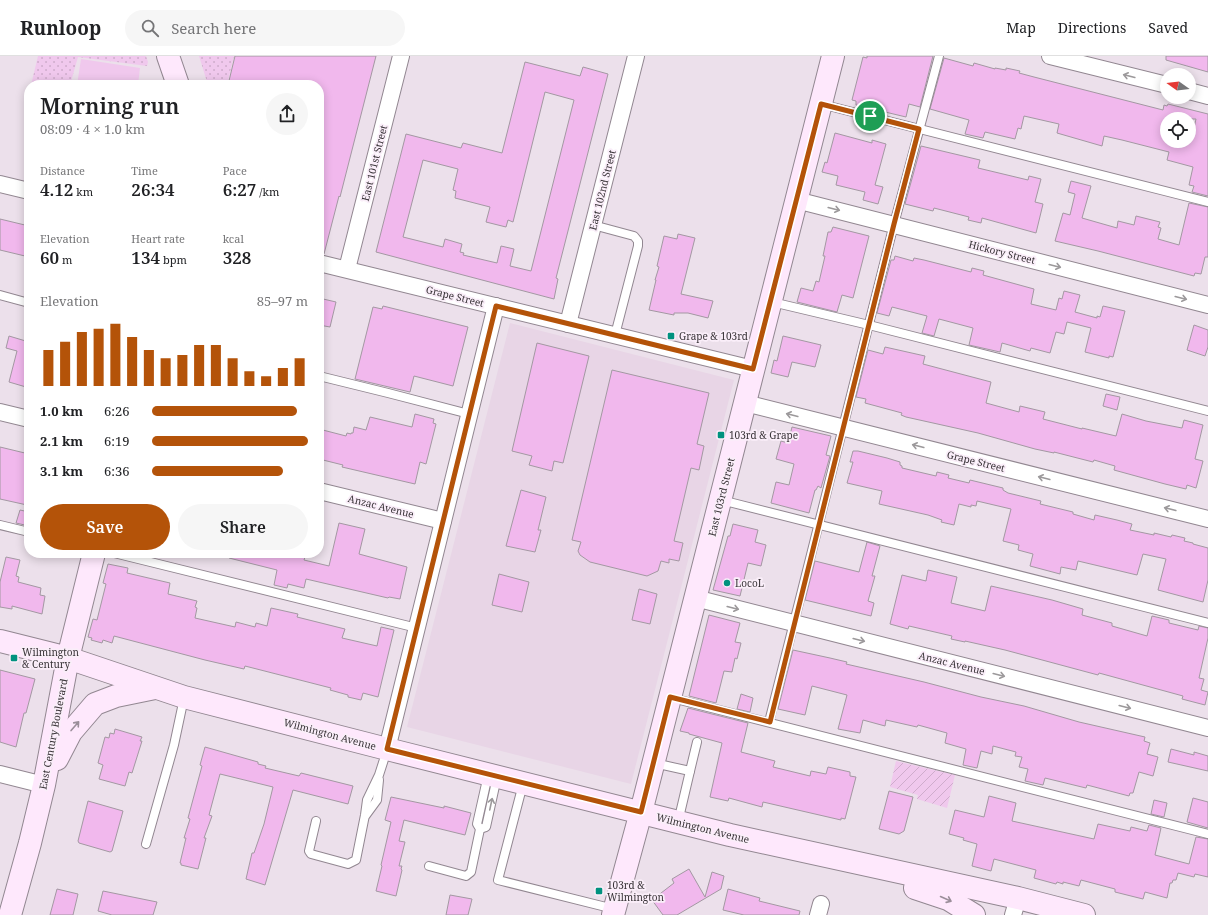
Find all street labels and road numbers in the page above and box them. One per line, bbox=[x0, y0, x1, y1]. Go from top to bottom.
street label: East 101st Street bbox=[358, 123, 390, 202]
street label: East 102nd Street bbox=[585, 148, 619, 232]
street label: Hickory Street bbox=[967, 237, 1037, 267]
street label: Grape Street bbox=[425, 282, 486, 310]
street label: Grape Street bbox=[946, 447, 1007, 475]
street label: East 103rd Street bbox=[704, 456, 738, 538]
street label: Anzac Avenue bbox=[347, 491, 415, 521]
street label: Anzac Avenue bbox=[918, 648, 986, 678]
street label: East Century Boulevard bbox=[35, 677, 71, 791]
street label: Wilmington Avenue bbox=[282, 715, 378, 753]
street label: Wilmington Avenue bbox=[655, 810, 751, 846]

